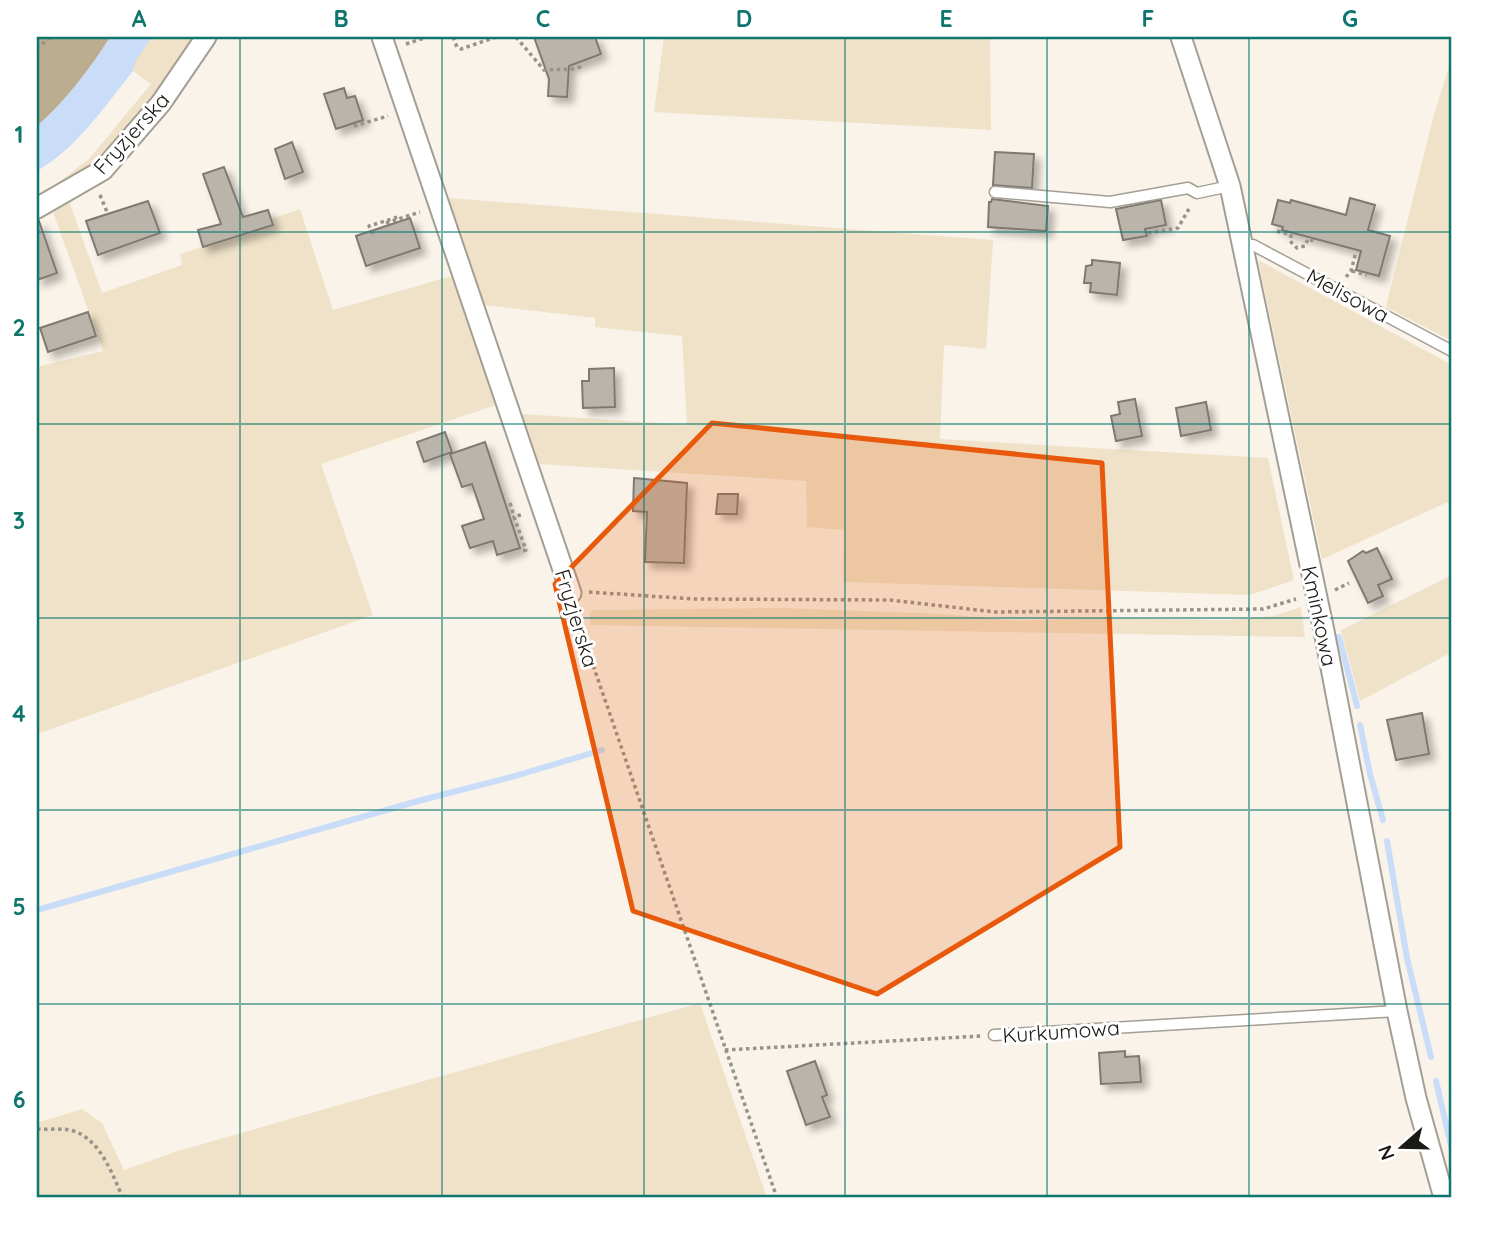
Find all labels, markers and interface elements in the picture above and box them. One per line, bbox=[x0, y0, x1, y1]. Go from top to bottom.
text: A bbox=[132, 4, 147, 33]
text: B bbox=[333, 4, 349, 33]
text: C bbox=[536, 4, 550, 33]
text: D bbox=[736, 4, 752, 33]
text: E bbox=[939, 4, 953, 33]
text: F bbox=[1142, 4, 1154, 33]
text: G bbox=[1342, 4, 1358, 33]
street label: Fryzjerska bbox=[88, 87, 174, 179]
text: 1 bbox=[15, 120, 23, 149]
street label: Melisowa bbox=[1302, 262, 1394, 328]
text: 2 bbox=[12, 313, 26, 342]
text: 3 bbox=[13, 506, 25, 535]
street label: Kminkowa bbox=[1297, 563, 1343, 669]
street label: Fryzjerska bbox=[550, 566, 604, 670]
text: 4 bbox=[12, 699, 26, 728]
text: 5 bbox=[12, 892, 26, 921]
street label: Kurkumowa bbox=[1001, 1014, 1121, 1048]
text: 6 bbox=[13, 1085, 25, 1114]
north arrow bbox=[1366, 1112, 1436, 1182]
text: N bbox=[1372, 1142, 1400, 1163]

